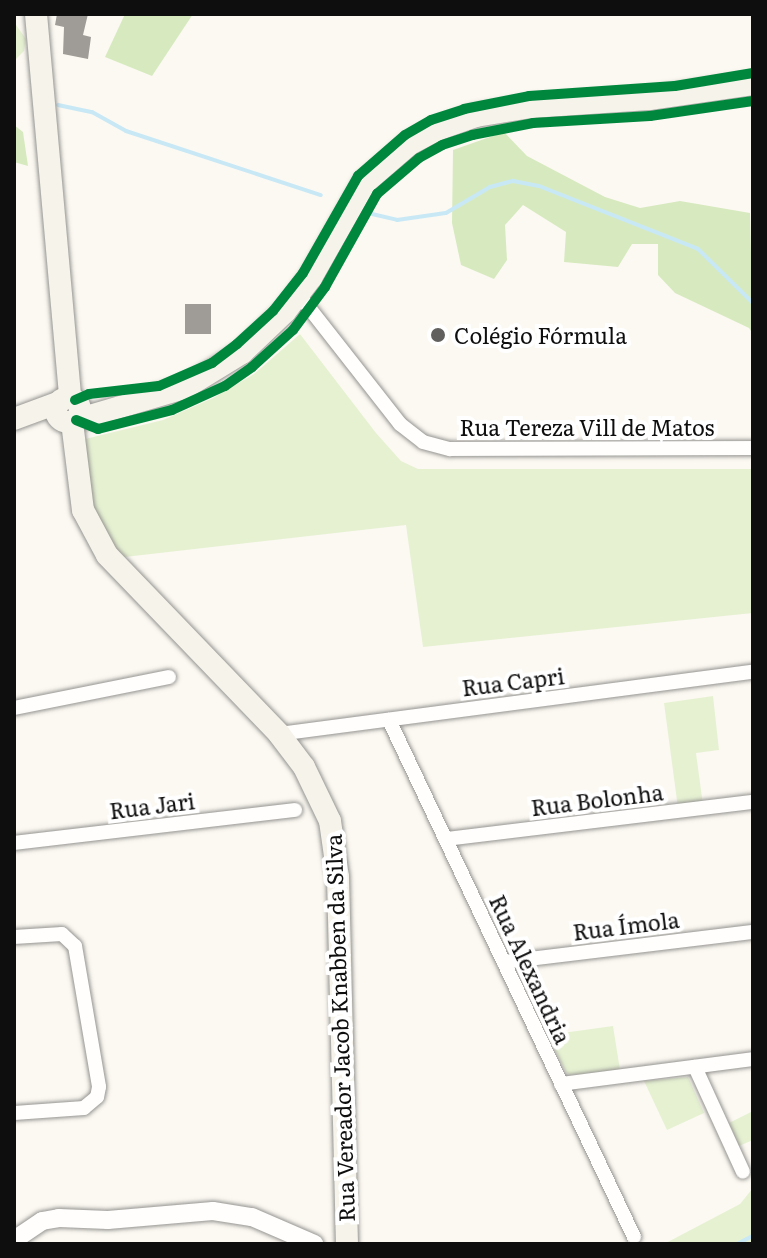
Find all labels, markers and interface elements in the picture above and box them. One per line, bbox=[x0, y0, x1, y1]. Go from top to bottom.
place label: Colégio Fórmula bbox=[454, 322, 627, 348]
marker: Colégio Fórmula bbox=[429, 326, 447, 344]
street label: Rua Tereza Vill de Matos bbox=[459, 414, 715, 440]
street label: Rua Capri bbox=[460, 662, 566, 700]
street label: Rua Bolonha bbox=[529, 778, 665, 820]
street label: Rua Jari bbox=[108, 787, 196, 823]
street label: Rua Vereador Jacob Knabben da Silva bbox=[319, 833, 359, 1223]
street label: Rua Alexandria bbox=[485, 890, 577, 1048]
street label: Rua Ímola bbox=[571, 905, 681, 945]

